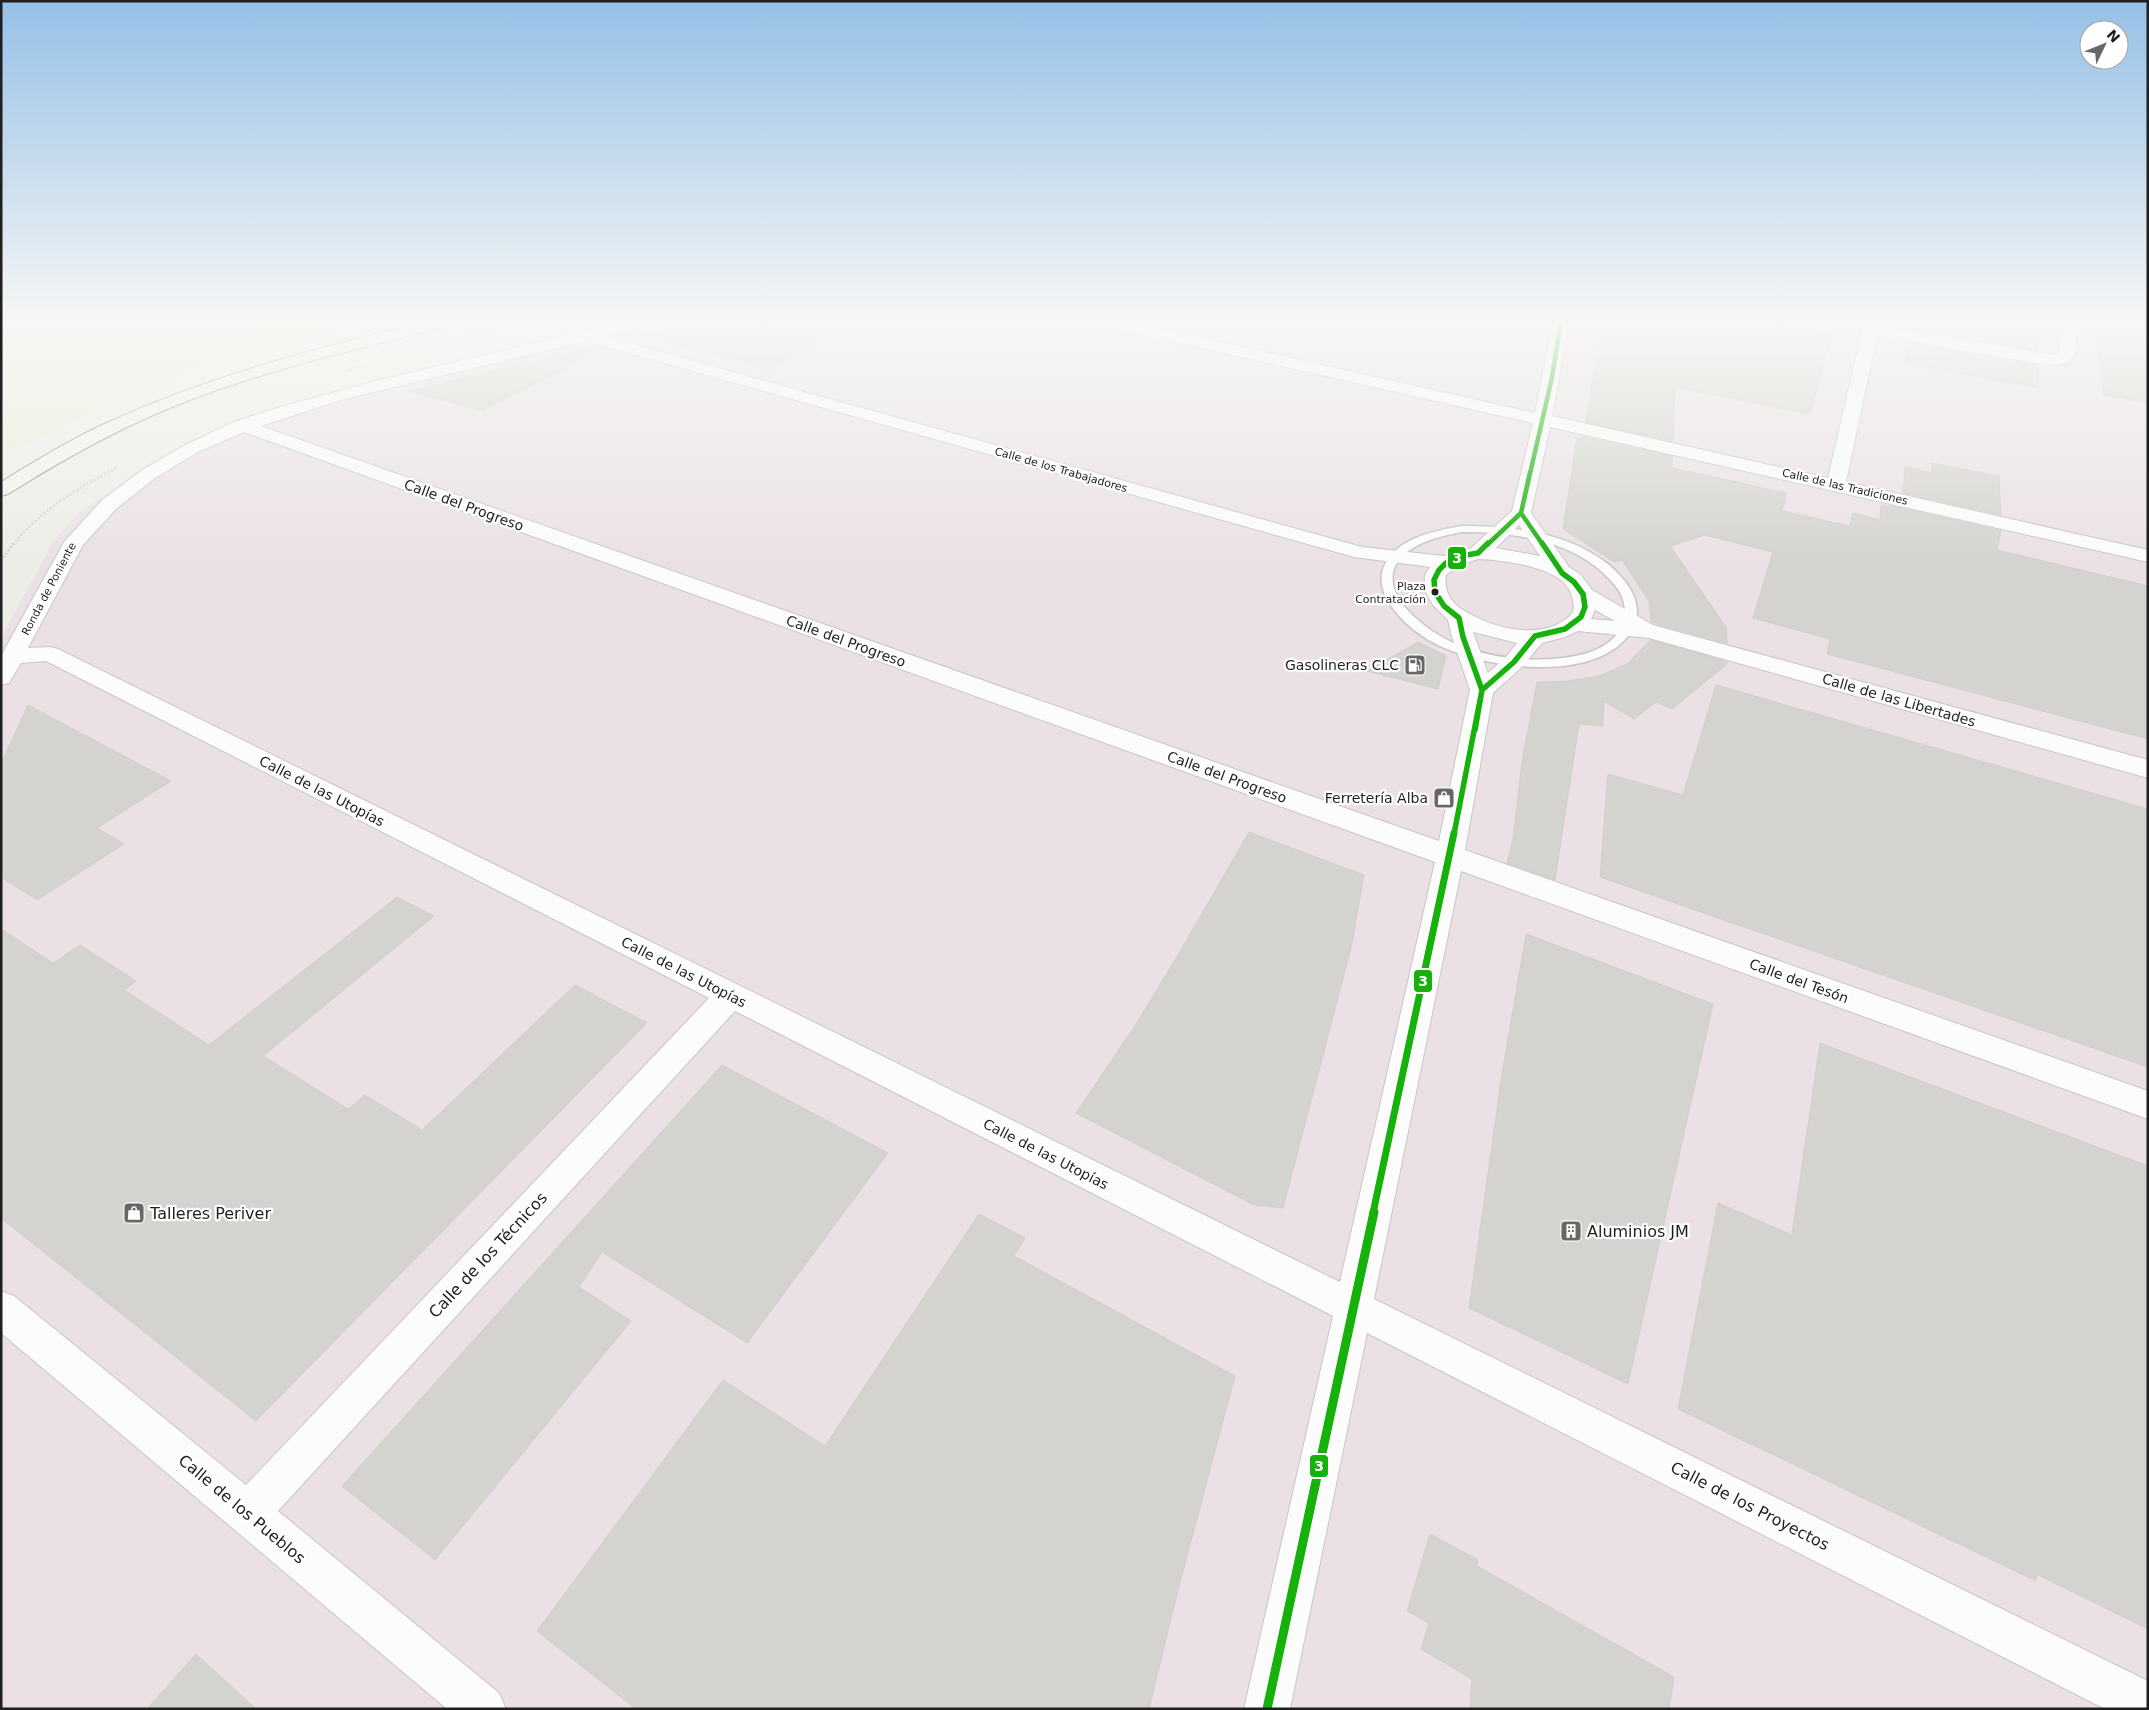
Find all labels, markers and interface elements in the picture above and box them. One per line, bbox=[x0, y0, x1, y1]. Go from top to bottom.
north arrow bbox=[2079, 20, 2129, 70]
text: N bbox=[2104, 26, 2123, 46]
street label: Calle de los Trabajadores bbox=[993, 445, 1129, 495]
street label: Calle de las Tradiciones bbox=[1781, 466, 1909, 508]
street label: Calle del Progreso bbox=[402, 476, 526, 534]
street label: Ronda de Poniente bbox=[19, 540, 79, 638]
line badge: 3 bbox=[1447, 546, 1467, 570]
text: 3 bbox=[1452, 550, 1462, 566]
place label: Plaza Contratación bbox=[1355, 580, 1426, 606]
marker: Plaza Contratación bbox=[1430, 587, 1440, 597]
street label: Calle del Progreso bbox=[784, 612, 908, 670]
fuel station icon: Gasolineras CLC bbox=[1403, 653, 1427, 677]
place label: Gasolineras CLC bbox=[1285, 657, 1399, 673]
street label: Calle de las Libertades bbox=[1820, 670, 1978, 730]
street label: Calle del Progreso bbox=[1165, 748, 1289, 806]
street label: Calle de las Utopías bbox=[257, 752, 387, 830]
shop icon: Ferretería Alba bbox=[1432, 786, 1456, 810]
place label: Ferretería Alba bbox=[1325, 790, 1428, 806]
street label: Calle de las Utopías bbox=[619, 933, 749, 1011]
street label: Calle del Tesón bbox=[1747, 956, 1851, 1006]
line badge: 3 bbox=[1413, 969, 1433, 993]
text: 3 bbox=[1418, 973, 1428, 989]
street label: Calle de las Utopías bbox=[981, 1115, 1111, 1193]
street label: Calle de los Técnicos bbox=[425, 1188, 551, 1322]
shop icon: Talleres Periver bbox=[122, 1201, 146, 1225]
place label: Talleres Periver bbox=[149, 1204, 271, 1223]
building icon: Aluminios JM bbox=[1559, 1219, 1583, 1243]
place label: Aluminios JM bbox=[1587, 1222, 1689, 1241]
street label: Calle de los Pueblos bbox=[175, 1450, 309, 1568]
line badge: 3 bbox=[1309, 1454, 1329, 1478]
text: 3 bbox=[1314, 1458, 1324, 1474]
street label: Calle de los Proyectos bbox=[1668, 1458, 1832, 1554]

